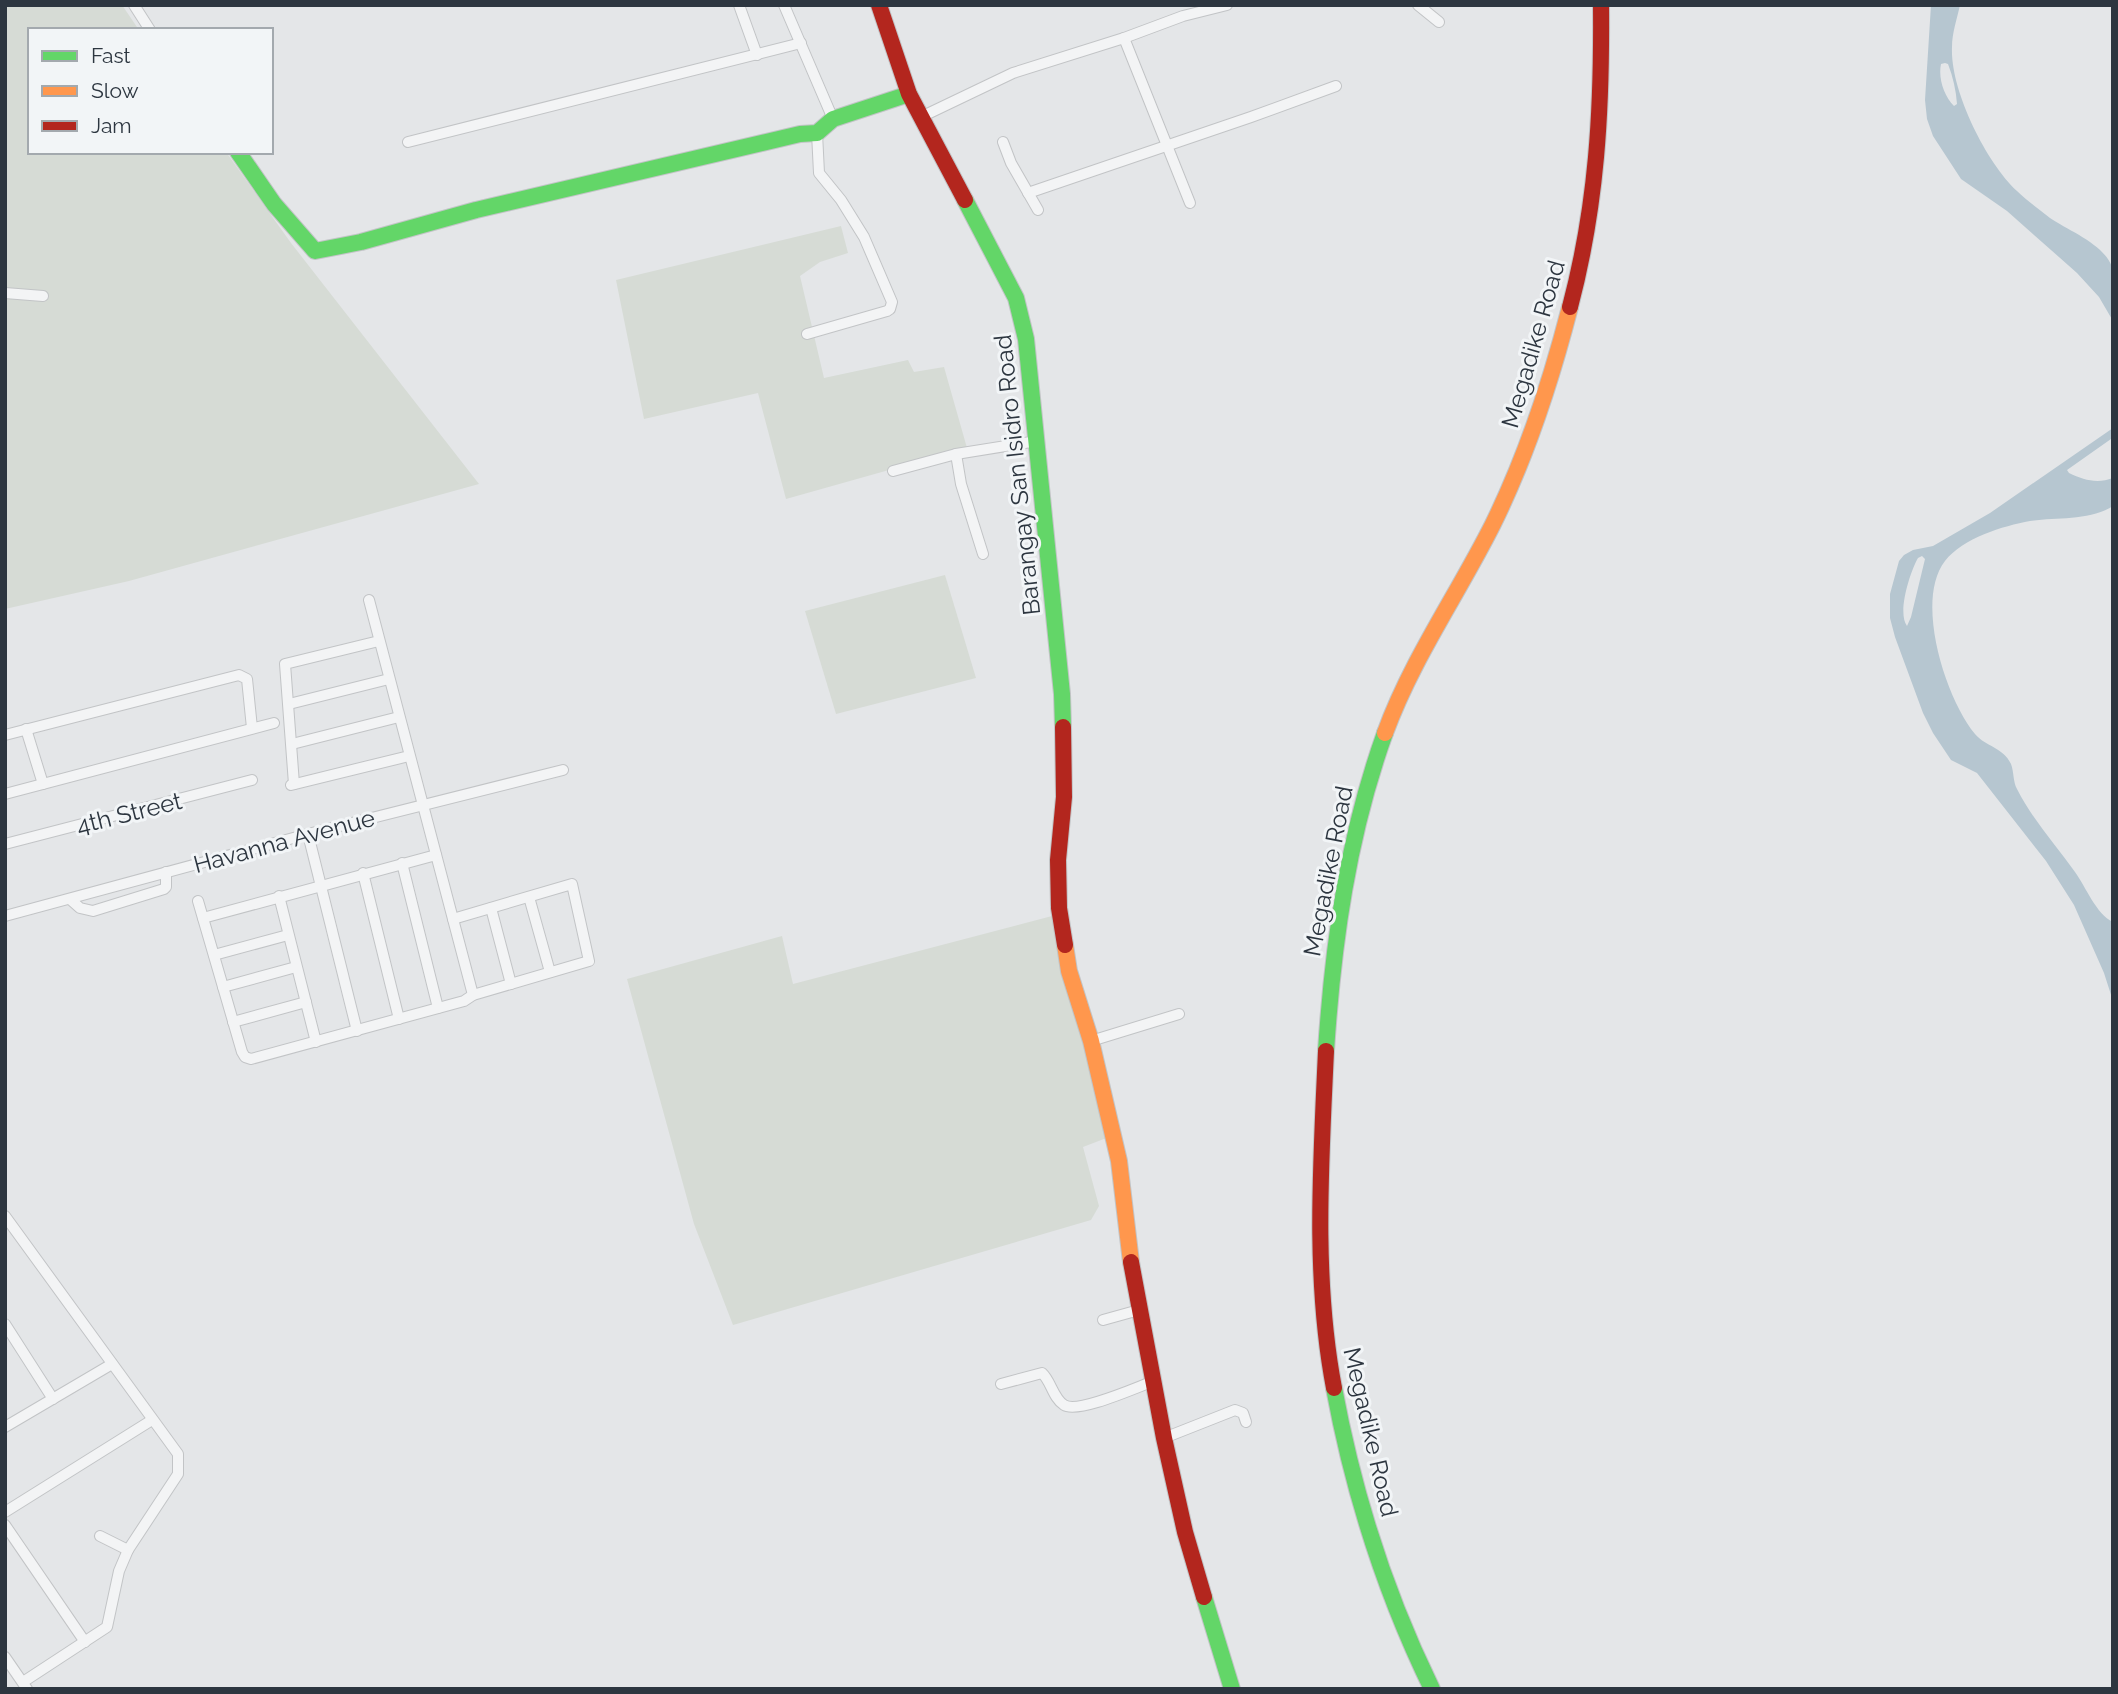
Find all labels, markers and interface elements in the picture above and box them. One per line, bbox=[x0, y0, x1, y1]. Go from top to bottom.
legend bbox=[28, 28, 273, 154]
text: Fast bbox=[91, 43, 131, 68]
text: Slow bbox=[91, 78, 139, 103]
text: Jam bbox=[91, 113, 132, 138]
street label: Megadike Road bbox=[1495, 257, 1571, 431]
street label: Barangay San Isidro Road bbox=[988, 333, 1046, 617]
street label: Megadike Road bbox=[1297, 783, 1359, 959]
street label: 4th Street bbox=[73, 786, 185, 840]
street label: Havanna Avenue bbox=[190, 803, 378, 879]
street label: Megadike Road bbox=[1337, 1345, 1405, 1519]

